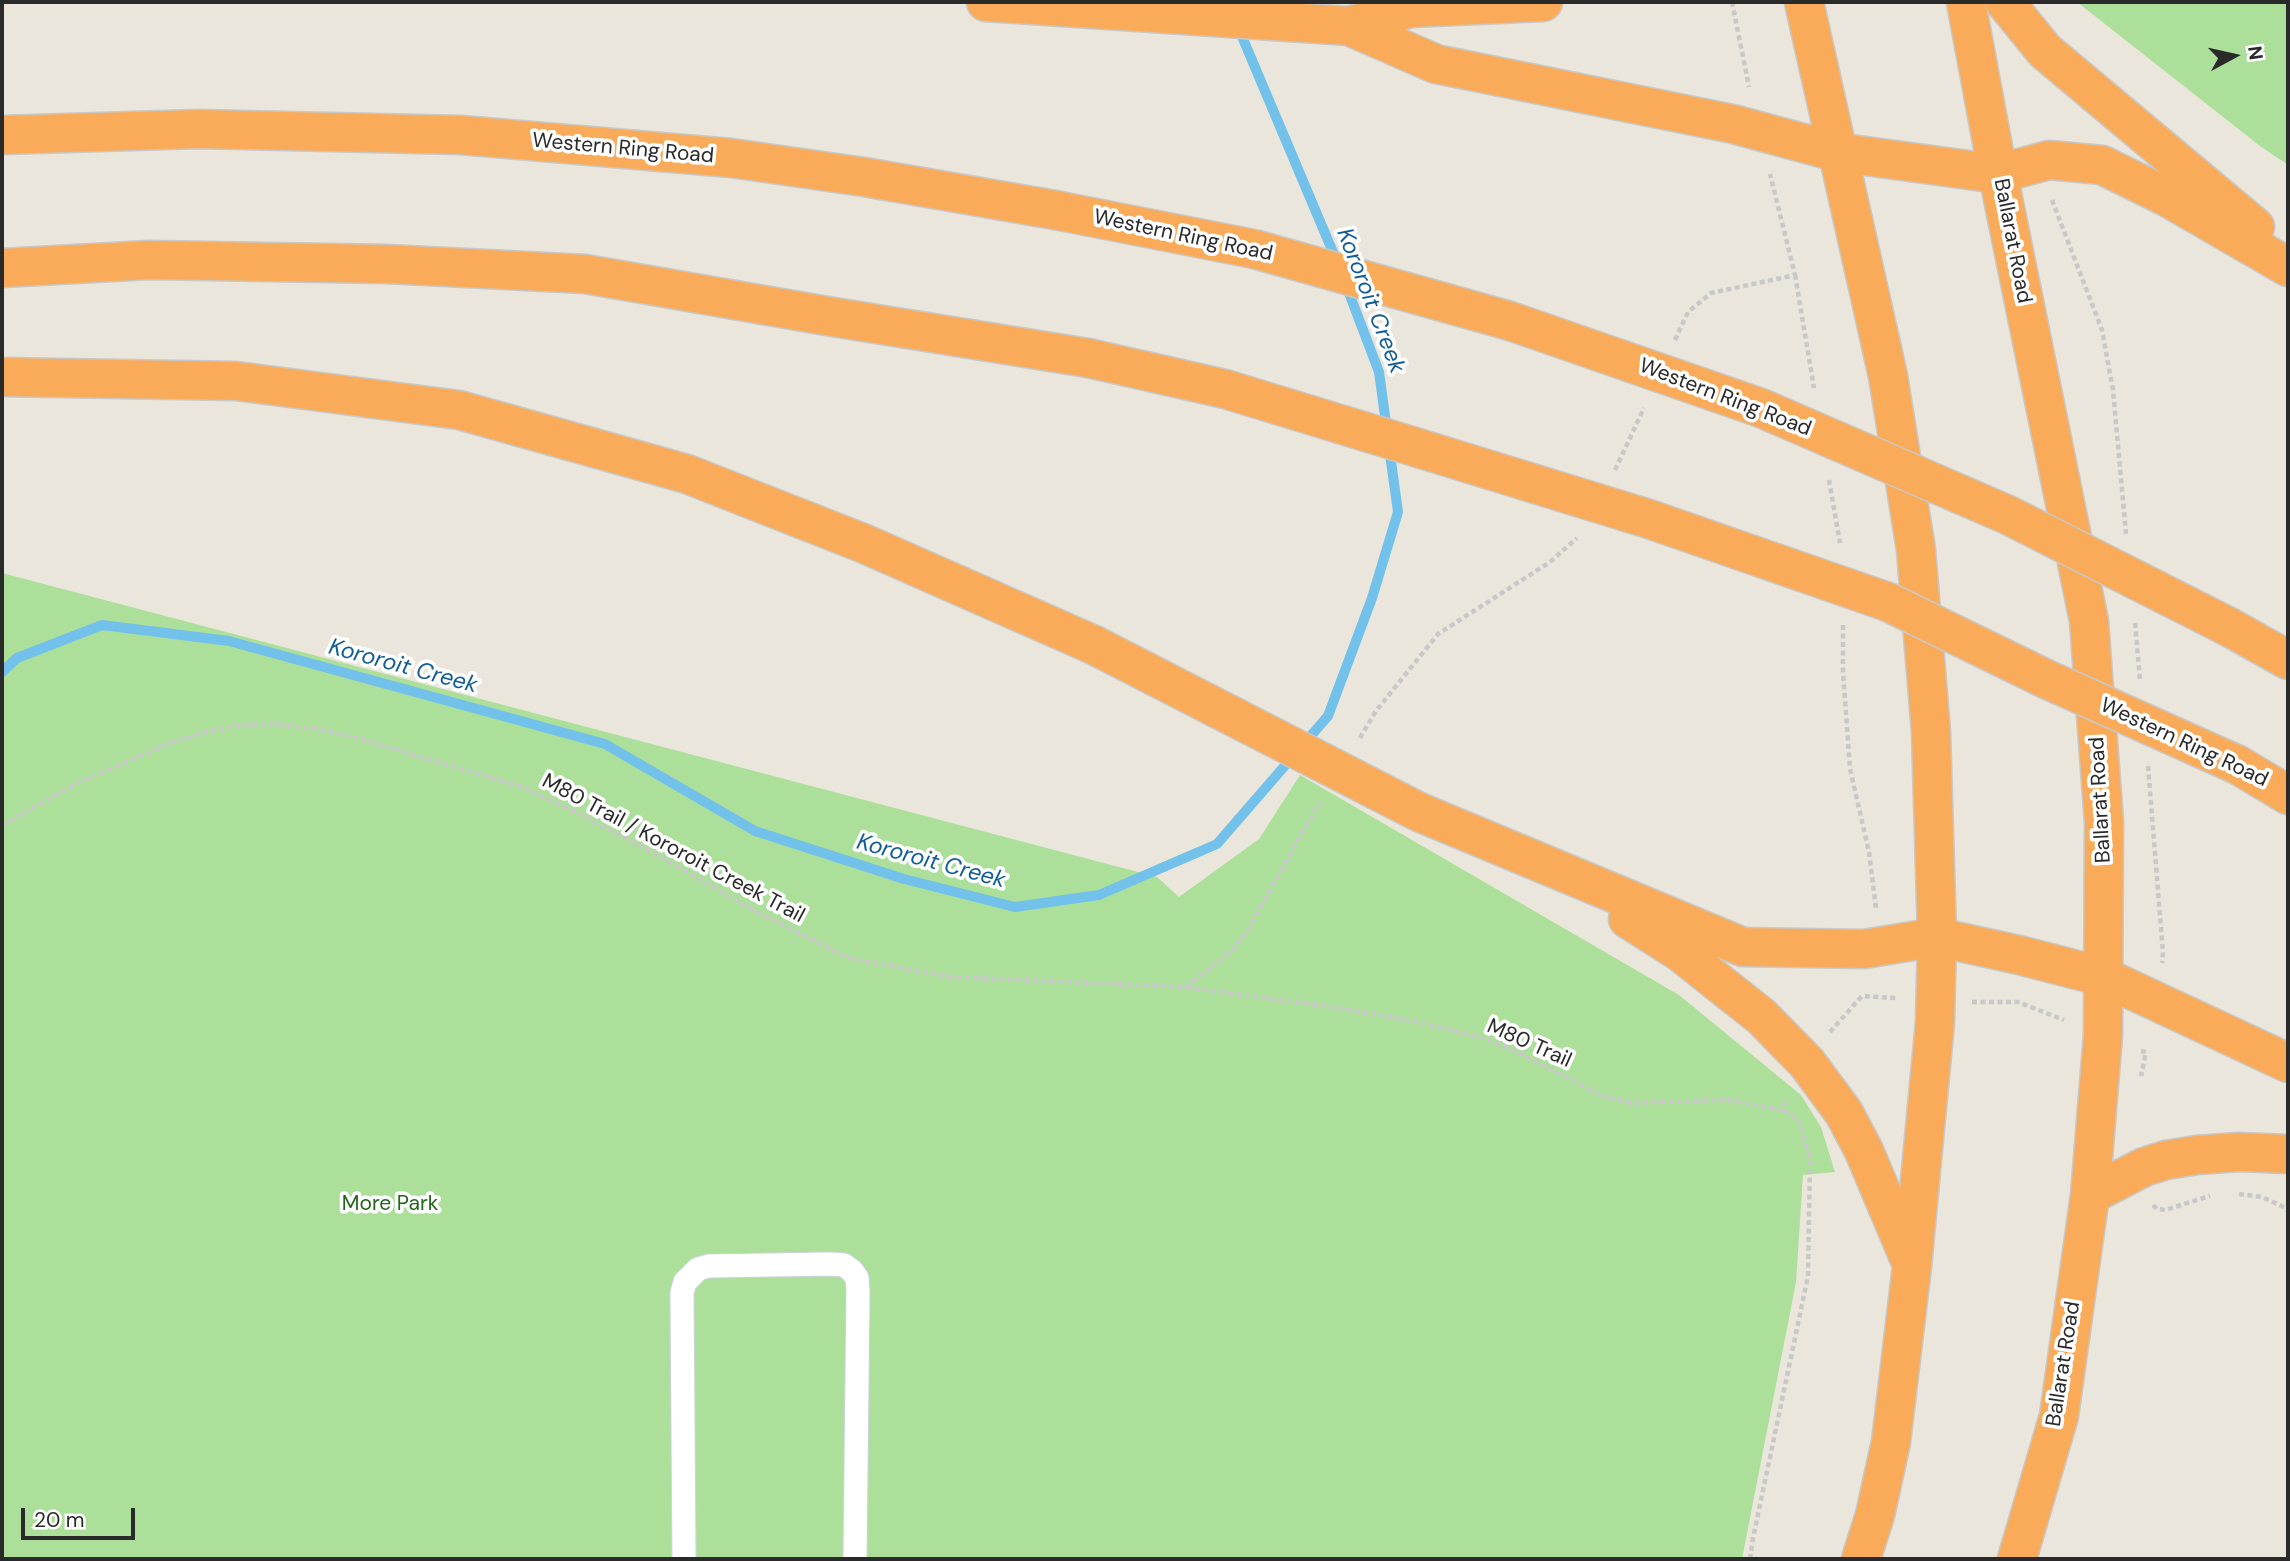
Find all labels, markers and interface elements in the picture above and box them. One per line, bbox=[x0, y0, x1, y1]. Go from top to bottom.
north arrow bbox=[2199, 21, 2269, 91]
text: N bbox=[2242, 44, 2269, 62]
street label: Western Ring Road bbox=[531, 129, 715, 169]
street label: Ballarat Road bbox=[1988, 177, 2036, 305]
street label: Western Ring Road bbox=[1091, 205, 1275, 267]
water label: Kororoit Creek bbox=[1330, 225, 1410, 377]
street label: Western Ring Road bbox=[1635, 354, 1815, 442]
water label: Kororoit Creek bbox=[325, 634, 481, 700]
street label: Western Ring Road bbox=[2096, 693, 2272, 793]
street label: Ballarat Road bbox=[2085, 736, 2117, 864]
street label: M80 Trail / Kororoit Creek Trail bbox=[537, 769, 809, 929]
water label: Kororoit Creek bbox=[853, 829, 1009, 895]
street label: M80 Trail bbox=[1483, 1014, 1575, 1074]
park label: More Park bbox=[342, 1191, 438, 1217]
street label: Ballarat Road bbox=[2042, 1300, 2086, 1428]
scale bar bbox=[24, 1494, 138, 1538]
text: 20 m bbox=[34, 1506, 85, 1534]

